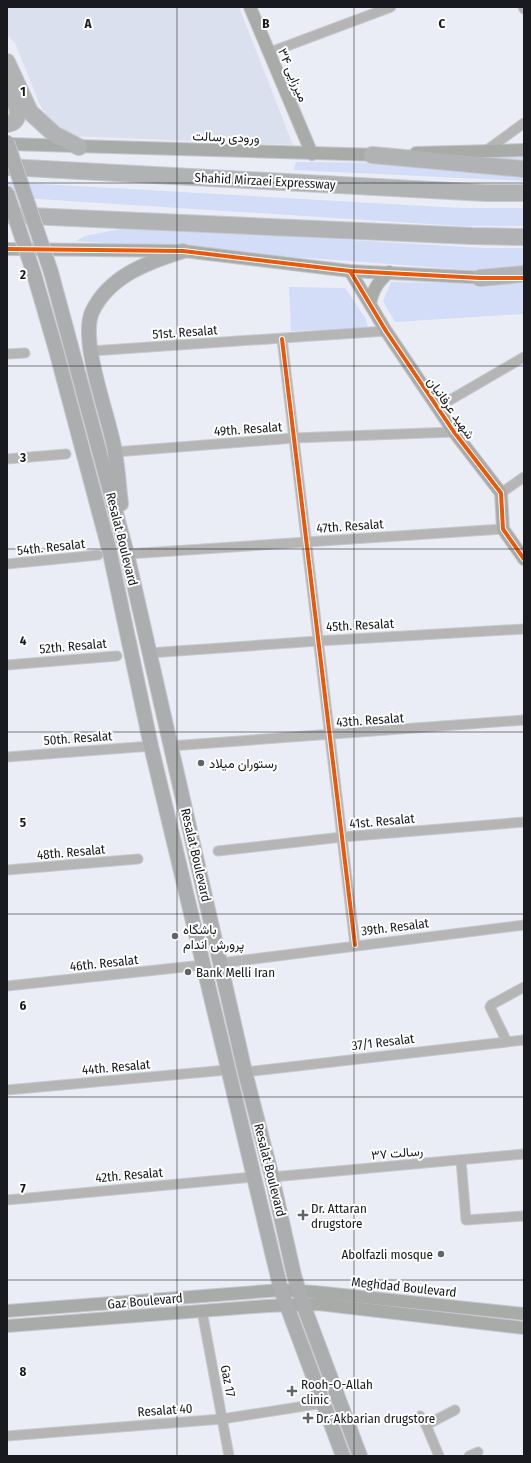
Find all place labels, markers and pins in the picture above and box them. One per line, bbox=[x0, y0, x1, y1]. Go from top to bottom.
place label: رستوران میلاد bbox=[209, 756, 277, 772]
marker: رستوران میلاد bbox=[196, 758, 206, 768]
place label: باشگاه پرورش اندام bbox=[183, 922, 244, 954]
marker: باشگاه پرورش اندام bbox=[170, 931, 180, 941]
place label: Bank Melli Iran bbox=[196, 965, 275, 980]
marker: Bank Melli Iran bbox=[183, 967, 193, 977]
place label: Dr. Attaran drugstore bbox=[311, 1201, 367, 1231]
marker: Dr. Attaran drugstore bbox=[298, 1210, 308, 1220]
place label: Abolfazli mosque bbox=[341, 1247, 433, 1262]
marker: Abolfazli mosque bbox=[436, 1249, 446, 1259]
place label: Rooh-O-Allah clinic bbox=[301, 1377, 373, 1407]
marker: Rooh-O-Allah clinic bbox=[286, 1385, 298, 1397]
place label: Dr. َAkbarian drugstore bbox=[316, 1411, 435, 1426]
marker: Dr. َAkbarian drugstore bbox=[303, 1413, 313, 1423]

